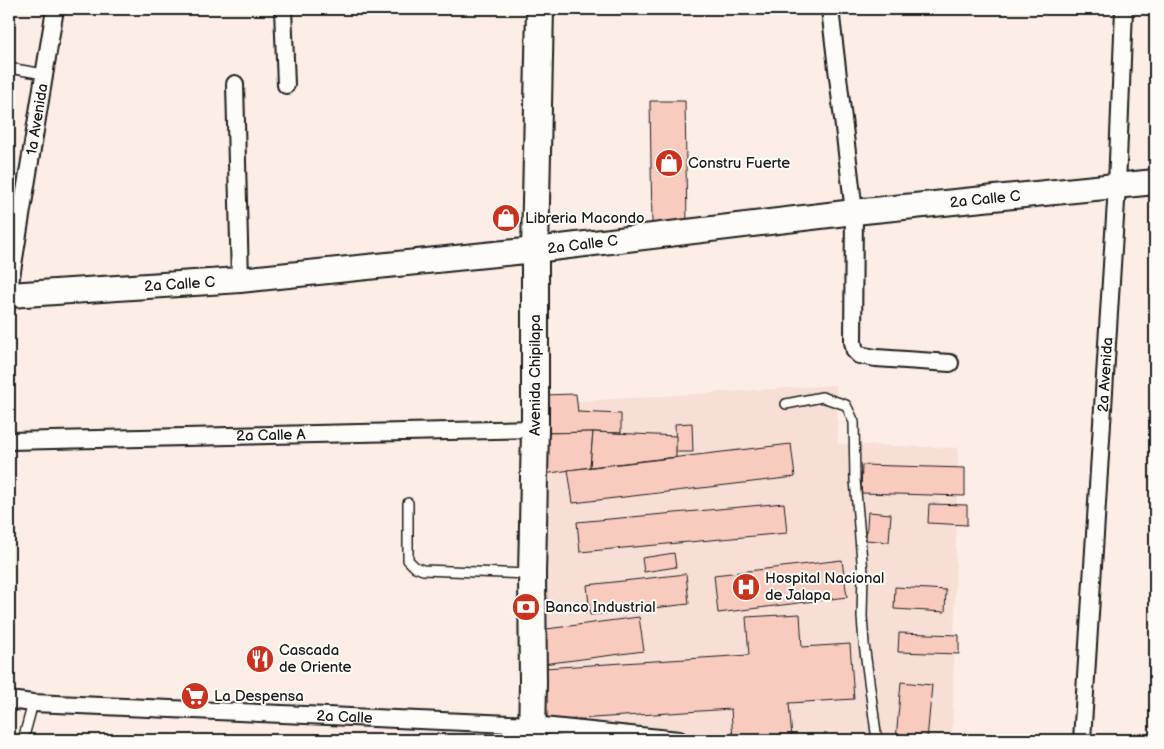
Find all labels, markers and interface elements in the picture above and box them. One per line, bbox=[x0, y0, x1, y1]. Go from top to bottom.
street label: 1a Avenida bbox=[22, 82, 52, 156]
shop icon: Constru Fuerte bbox=[654, 148, 684, 178]
place label: Constru Fuerte bbox=[688, 154, 790, 173]
street label: 2a Calle C bbox=[949, 186, 1022, 212]
shop icon: Libreria Macondo bbox=[491, 203, 521, 233]
place label: Libreria Macondo bbox=[525, 209, 645, 228]
street label: 2a Calle C bbox=[546, 231, 619, 258]
street label: 2a Calle C bbox=[144, 272, 216, 296]
street label: Avenida Chipilapa bbox=[525, 314, 545, 436]
street label: 2a Avenida bbox=[1093, 337, 1117, 413]
street label: 2a Calle A bbox=[236, 425, 307, 445]
place label: Hospital Nacional de Jalapa bbox=[765, 569, 884, 605]
hospital icon: Hospital Nacional de Jalapa bbox=[731, 572, 761, 602]
bank icon: Banco Industrial bbox=[511, 592, 541, 622]
place label: Banco Industrial bbox=[545, 598, 656, 617]
place label: Cascada de Oriente bbox=[279, 641, 351, 677]
restaurant icon: Cascada de Oriente bbox=[245, 644, 275, 674]
supermarket icon: La Despensa bbox=[180, 681, 210, 711]
place label: La Despensa bbox=[214, 687, 304, 706]
street label: 2a Calle bbox=[316, 706, 373, 727]

